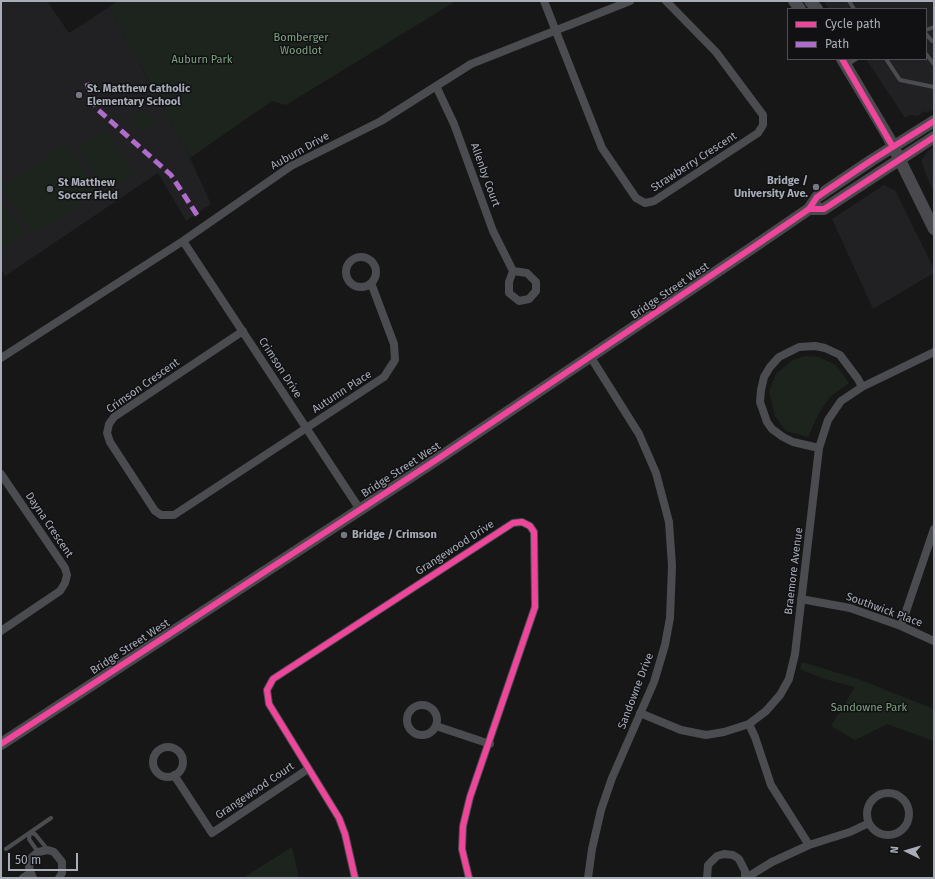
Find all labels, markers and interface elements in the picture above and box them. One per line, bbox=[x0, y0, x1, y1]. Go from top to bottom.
legend bbox=[787, 8, 927, 60]
text: Cycle path bbox=[825, 17, 881, 31]
park label: Bomberger Woodlot bbox=[274, 31, 328, 57]
text: Path bbox=[825, 37, 849, 51]
park label: Auburn Park bbox=[172, 53, 232, 67]
place label: St. Matthew Catholic Elementary School bbox=[87, 82, 190, 108]
marker: St. Matthew Catholic Elementary School bbox=[74, 90, 84, 100]
street label: Auburn Drive bbox=[268, 129, 332, 173]
street label: Strawberry Crescent bbox=[649, 129, 739, 195]
street label: Allenby Court bbox=[467, 141, 503, 209]
place label: Bridge / University Ave. bbox=[734, 174, 808, 200]
place label: St Matthew Soccer Field bbox=[58, 176, 118, 202]
marker: Bridge / University Ave. bbox=[811, 182, 821, 192]
marker: St Matthew Soccer Field bbox=[45, 184, 55, 194]
street label: Bridge Street West bbox=[628, 260, 712, 322]
street label: Crimson Drive bbox=[256, 335, 304, 401]
street label: Crimson Crescent bbox=[104, 356, 182, 416]
street label: Autumn Place bbox=[310, 368, 374, 416]
street label: Bridge Street West bbox=[359, 439, 443, 501]
street label: Dayna Crescent bbox=[22, 490, 76, 560]
street label: Grangewood Drive bbox=[413, 518, 497, 578]
street label: Braemore Avenue bbox=[782, 527, 806, 615]
place label: Bridge / Crimson bbox=[352, 528, 437, 542]
marker: Bridge / Crimson bbox=[339, 530, 349, 540]
street label: Southwick Place bbox=[844, 590, 924, 630]
street label: Bridge Street West bbox=[88, 616, 172, 678]
street label: Sandowne Drive bbox=[615, 651, 657, 731]
park label: Sandowne Park bbox=[831, 701, 907, 715]
street label: Grangewood Court bbox=[213, 760, 297, 822]
north arrow bbox=[887, 831, 927, 871]
scale bar bbox=[10, 845, 80, 871]
text: N bbox=[888, 846, 901, 854]
text: 50 m bbox=[15, 853, 41, 867]

